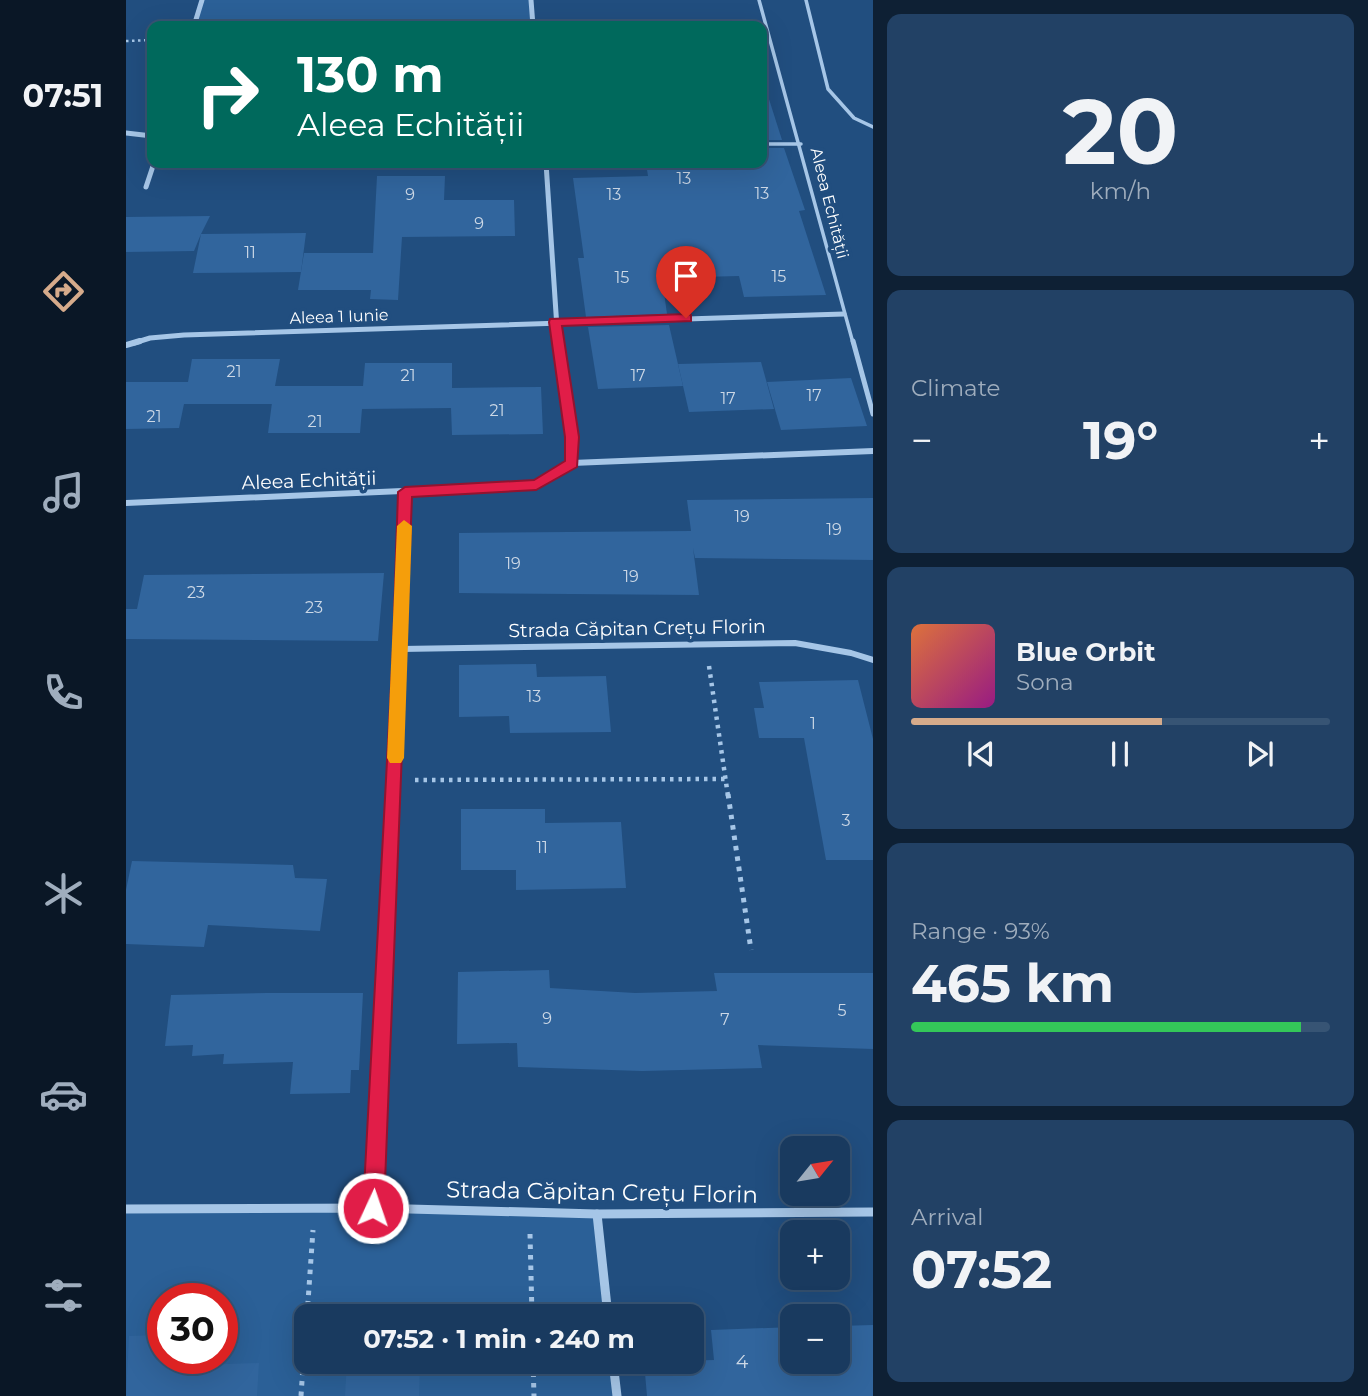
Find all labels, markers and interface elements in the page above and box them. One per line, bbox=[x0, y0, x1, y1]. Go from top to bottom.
text: 130 m bbox=[297, 45, 444, 104]
icon: right bbox=[182, 49, 273, 140]
text: 07:51 bbox=[23, 76, 103, 115]
text: 20 bbox=[1063, 76, 1178, 187]
text: Aleea Echității bbox=[297, 105, 524, 144]
street label: Aleea Echității bbox=[806, 146, 852, 261]
house number: 13 bbox=[677, 169, 691, 188]
text: km/h bbox=[1090, 177, 1151, 205]
house number: 13 bbox=[755, 184, 769, 203]
house number: 9 bbox=[405, 185, 415, 204]
house number: 13 bbox=[607, 185, 621, 204]
house number: 9 bbox=[474, 214, 484, 233]
house number: 11 bbox=[244, 243, 256, 262]
pin bbox=[656, 246, 716, 318]
icon: arrive bbox=[667, 257, 705, 295]
icon: directions bbox=[39, 267, 88, 316]
house number: 15 bbox=[772, 267, 786, 286]
house number: 15 bbox=[615, 268, 629, 287]
street label: Aleea 1 Iunie bbox=[289, 305, 389, 328]
house number: 21 bbox=[227, 362, 241, 381]
house number: 21 bbox=[401, 366, 415, 385]
house number: 17 bbox=[630, 366, 646, 385]
text: Climate bbox=[911, 374, 1000, 402]
house number: 17 bbox=[806, 386, 822, 405]
house number: 17 bbox=[720, 389, 736, 408]
house number: 21 bbox=[490, 401, 504, 420]
house number: 21 bbox=[147, 407, 161, 426]
text: 19° bbox=[1083, 409, 1158, 472]
house number: 21 bbox=[308, 412, 322, 431]
text: − bbox=[911, 417, 933, 464]
text: + bbox=[1308, 417, 1330, 464]
street label: Aleea Echității bbox=[241, 467, 377, 495]
icon: music bbox=[39, 468, 88, 517]
house number: 19 bbox=[734, 507, 750, 526]
house number: 19 bbox=[826, 520, 842, 539]
house number: 19 bbox=[505, 554, 521, 573]
house number: 19 bbox=[623, 567, 639, 586]
house number: 23 bbox=[187, 583, 205, 602]
house number: 23 bbox=[305, 598, 323, 617]
street label: Strada Căpitan Crețu Florin bbox=[508, 615, 766, 643]
text: Blue Orbit bbox=[1016, 636, 1155, 668]
icon: phone bbox=[39, 668, 88, 717]
text: Sona bbox=[1016, 668, 1074, 696]
house number: 13 bbox=[527, 687, 541, 706]
house number: 1 bbox=[810, 714, 816, 733]
icon: previous bbox=[962, 735, 1000, 773]
icon: pause bbox=[1101, 735, 1139, 773]
icon: next bbox=[1241, 735, 1279, 773]
house number: 3 bbox=[841, 811, 851, 830]
house number: 11 bbox=[536, 838, 548, 857]
icon: climate bbox=[39, 869, 88, 918]
text: Range · 93% bbox=[911, 917, 1050, 945]
text: 465 km bbox=[911, 952, 1114, 1015]
house number: 5 bbox=[837, 1001, 847, 1020]
house number: 9 bbox=[542, 1009, 552, 1028]
house number: 7 bbox=[720, 1010, 730, 1029]
icon: car bbox=[39, 1070, 88, 1119]
north arrow bbox=[780, 1136, 850, 1206]
map controls bbox=[780, 1136, 850, 1374]
position arrow bbox=[336, 1171, 410, 1245]
street label: Strada Căpitan Crețu Florin bbox=[446, 1175, 758, 1209]
text: Arrival bbox=[911, 1203, 984, 1231]
button: + bbox=[780, 1220, 850, 1290]
text: 07:52 bbox=[911, 1238, 1052, 1301]
icon: filters bbox=[39, 1271, 88, 1320]
speed limit sign: 30 bbox=[147, 1283, 238, 1374]
button: − bbox=[780, 1304, 850, 1374]
text: 07:52 · 1 min · 240 m bbox=[363, 1323, 635, 1355]
house number: 4 bbox=[736, 1350, 749, 1373]

